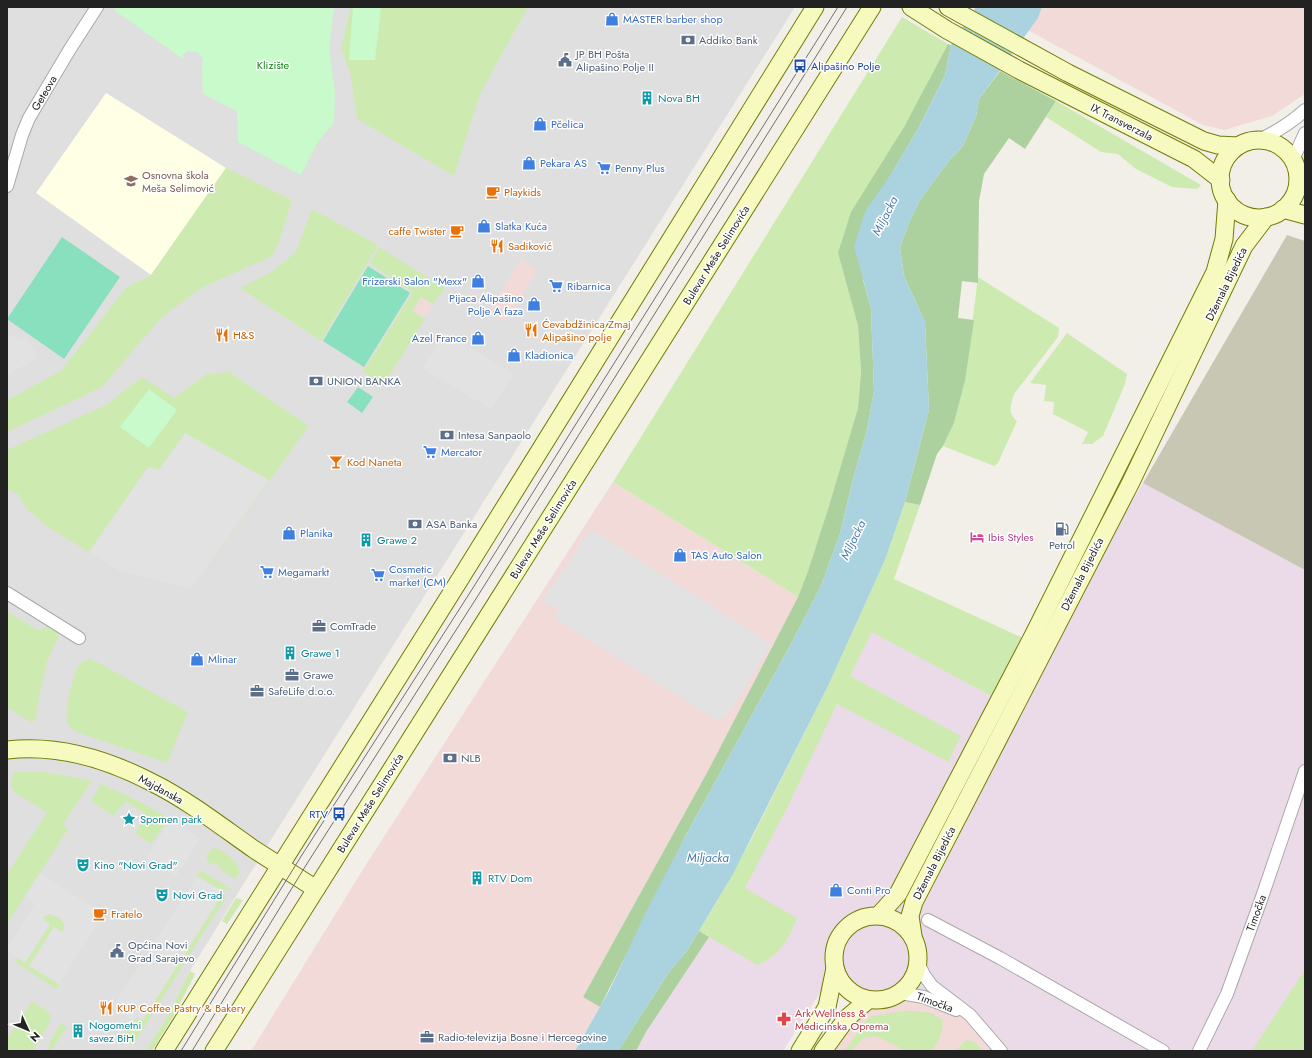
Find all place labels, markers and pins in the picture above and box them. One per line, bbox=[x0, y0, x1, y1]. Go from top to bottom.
shop icon: MASTER barber shop bbox=[604, 11, 620, 27]
place label: MASTER barber shop bbox=[623, 11, 723, 27]
bank icon: Addiko Bank bbox=[680, 32, 696, 48]
place label: Addiko Bank bbox=[699, 32, 758, 48]
place label: JP BH Pošta Alipašino Polje II bbox=[574, 46, 654, 75]
public building icon: JP BH Pošta Alipašino Polje II bbox=[557, 52, 573, 68]
bus stop icon: Alipašino Polje bbox=[792, 58, 808, 74]
place label: Alipašino Polje bbox=[811, 58, 881, 74]
building icon: Nova BH bbox=[639, 90, 655, 106]
place label: Nova BH bbox=[658, 90, 700, 106]
shop icon: Pčelica bbox=[532, 116, 548, 132]
place label: Pčelica bbox=[551, 116, 584, 132]
shop icon: Pekara AS bbox=[521, 155, 537, 171]
place label: Pekara AS bbox=[540, 155, 587, 171]
supermarket icon: Penny Plus bbox=[596, 160, 612, 176]
place label: Penny Plus bbox=[615, 160, 665, 176]
place label: Osnovna škola Meša Selimović bbox=[142, 167, 214, 196]
school or university icon: Osnovna škola Meša Selimović bbox=[123, 173, 139, 189]
cafe icon: Playkids bbox=[485, 184, 501, 200]
place label: Playkids bbox=[504, 184, 542, 200]
shop icon: Slatka Kuća bbox=[476, 218, 492, 234]
place label: Slatka Kuća bbox=[495, 218, 547, 234]
place label: caffe Twister bbox=[389, 223, 446, 239]
cafe icon: caffe Twister bbox=[449, 223, 465, 239]
restaurant icon: Sadiković bbox=[489, 238, 505, 254]
place label: Sadiković bbox=[508, 238, 552, 254]
place label: Frizerski Salon "Mexx" bbox=[362, 273, 467, 289]
shop icon: Frizerski Salon "Mexx" bbox=[470, 273, 486, 289]
supermarket icon: Ribarnica bbox=[548, 278, 564, 294]
place label: Ribarnica bbox=[567, 278, 611, 294]
place label: Pijaca Alipašino Polje A faza bbox=[449, 290, 523, 319]
shop icon: Pijaca Alipašino Polje A faza bbox=[526, 296, 542, 312]
place label: Ćevabdžinica Zmaj Alipašino polje bbox=[542, 316, 631, 345]
restaurant icon: Ćevabdžinica Zmaj Alipašino polje bbox=[523, 322, 539, 338]
restaurant icon: H&S bbox=[214, 327, 230, 343]
place label: H&S bbox=[233, 327, 254, 343]
place label: Azel France bbox=[412, 330, 467, 346]
shop icon: Azel France bbox=[470, 330, 486, 346]
shop icon: Kladionica bbox=[506, 347, 522, 363]
place label: Kladionica bbox=[525, 347, 573, 363]
bank icon: UNION BANKA bbox=[308, 373, 324, 389]
place label: UNION BANKA bbox=[327, 373, 402, 389]
bank icon: Intesa Sanpaolo bbox=[439, 427, 455, 443]
place label: Intesa Sanpaolo bbox=[458, 427, 531, 443]
supermarket icon: Mercator bbox=[422, 444, 438, 460]
place label: Mercator bbox=[441, 444, 482, 460]
bar icon: Kod Naneta bbox=[328, 454, 344, 470]
place label: Kod Naneta bbox=[347, 454, 402, 470]
bank icon: ASA Banka bbox=[407, 516, 423, 532]
place label: ASA Banka bbox=[426, 516, 477, 532]
fuel station icon: Petrol bbox=[1054, 521, 1070, 537]
shop icon: Planika bbox=[281, 525, 297, 541]
place label: Planika bbox=[300, 525, 333, 541]
hotel icon: Ibis Styles bbox=[969, 529, 985, 545]
place label: Ibis Styles bbox=[988, 529, 1034, 545]
building icon: Grawe 2 bbox=[358, 532, 374, 548]
place label: Grawe 2 bbox=[377, 532, 417, 548]
place label: Petrol bbox=[1049, 537, 1075, 553]
shop icon: TAS Auto Salon bbox=[672, 547, 688, 563]
place label: TAS Auto Salon bbox=[691, 547, 762, 563]
place label: Cosmetic market (CM) bbox=[389, 561, 446, 590]
supermarket icon: Megamarkt bbox=[259, 564, 275, 580]
place label: Megamarkt bbox=[278, 564, 330, 580]
supermarket icon: Cosmetic market (CM) bbox=[370, 567, 386, 583]
office icon: ComTrade bbox=[311, 618, 327, 634]
place label: ComTrade bbox=[330, 618, 377, 634]
building icon: Grawe 1 bbox=[282, 645, 298, 661]
place label: Grawe 1 bbox=[301, 645, 340, 661]
shop icon: Mlinar bbox=[189, 651, 205, 667]
place label: Mlinar bbox=[208, 651, 237, 667]
office icon: Grawe bbox=[284, 667, 300, 683]
place label: Grawe bbox=[303, 667, 334, 683]
office icon: SafeLife d.o.o. bbox=[249, 683, 265, 699]
place label: SafeLife d.o.o. bbox=[268, 683, 335, 699]
bank icon: NLB bbox=[442, 750, 458, 766]
place label: NLB bbox=[461, 750, 481, 766]
place label: RTV bbox=[309, 806, 329, 822]
bus stop icon: RTV bbox=[331, 806, 347, 822]
place icon: Spomen park bbox=[121, 811, 137, 827]
place label: Spomen park bbox=[140, 811, 202, 827]
theatre icon: Kino "Novi Grad" bbox=[75, 857, 91, 873]
place label: Kino "Novi Grad" bbox=[94, 857, 178, 873]
building icon: RTV Dom bbox=[469, 870, 485, 886]
place label: RTV Dom bbox=[488, 870, 532, 886]
shop icon: Conti Pro bbox=[828, 882, 844, 898]
place label: Conti Pro bbox=[847, 882, 891, 898]
theatre icon: Novi Grad bbox=[154, 887, 170, 903]
place label: Novi Grad bbox=[173, 887, 222, 903]
cafe icon: Fratelo bbox=[92, 906, 108, 922]
place label: Fratelo bbox=[111, 906, 142, 922]
place label: Općina Novi Grad Sarajevo bbox=[128, 937, 194, 966]
public building icon: Općina Novi Grad Sarajevo bbox=[109, 943, 125, 959]
restaurant icon: KUP Coffee Pastry & Bakery bbox=[98, 1000, 114, 1016]
place label: KUP Coffee Pastry & Bakery bbox=[117, 1000, 246, 1016]
place label: Ark Wellness & Medicinska Oprema bbox=[795, 1005, 889, 1034]
pharmacy icon: Ark Wellness & Medicinska Oprema bbox=[776, 1011, 792, 1027]
place label: Nogometni savez BiH bbox=[89, 1017, 141, 1046]
building icon: Nogometni savez BiH bbox=[70, 1023, 86, 1039]
office icon: Radio-televizija Bosne i Hercegovine bbox=[419, 1029, 435, 1045]
place label: Radio-televizija Bosne i Hercegovine bbox=[438, 1029, 607, 1045]

